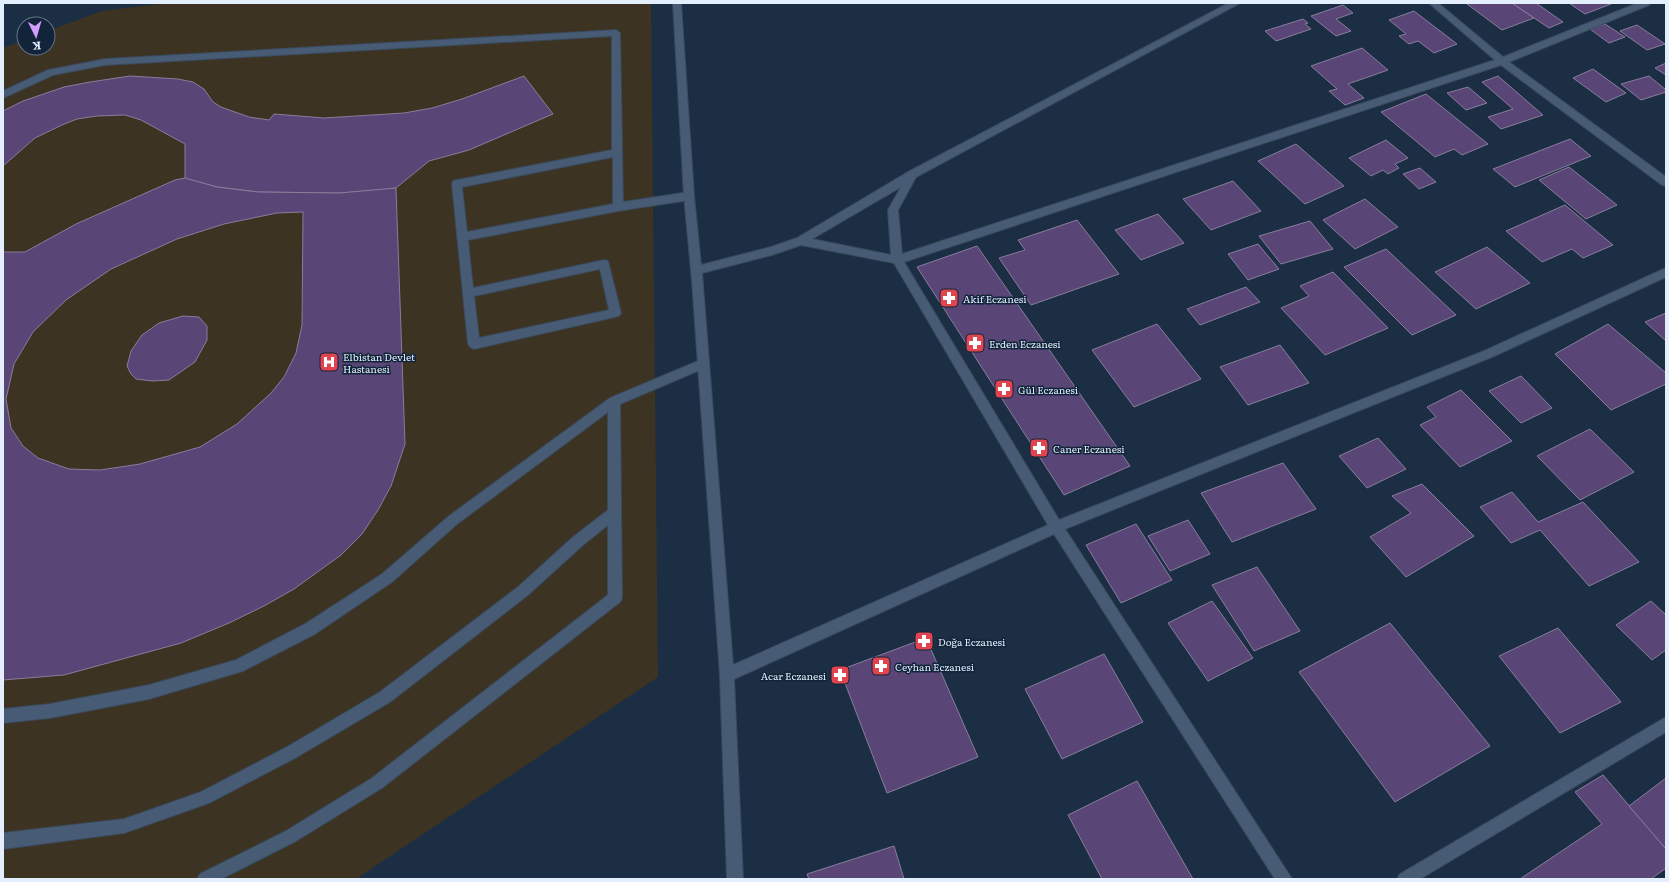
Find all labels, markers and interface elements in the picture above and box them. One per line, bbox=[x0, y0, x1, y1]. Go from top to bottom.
north arrow bbox=[16, 16, 56, 56]
text: K bbox=[32, 39, 42, 55]
pharmacy icon: Akif Eczanesi bbox=[938, 287, 960, 309]
place label: Akif Eczanesi bbox=[963, 291, 1027, 306]
pharmacy icon: Erden Eczanesi bbox=[964, 332, 986, 354]
place label: Erden Eczanesi bbox=[989, 336, 1061, 351]
place label: Elbistan Devlet Hastanesi bbox=[343, 349, 415, 376]
hospital icon: Elbistan Devlet Hastanesi bbox=[318, 351, 340, 373]
pharmacy icon: Gül Eczanesi bbox=[993, 378, 1015, 400]
place label: Gül Eczanesi bbox=[1018, 382, 1079, 397]
pharmacy icon: Caner Eczanesi bbox=[1028, 437, 1050, 459]
place label: Caner Eczanesi bbox=[1053, 441, 1125, 456]
pharmacy icon: Doğa Eczanesi bbox=[913, 630, 935, 652]
place label: Doğa Eczanesi bbox=[938, 634, 1006, 649]
pharmacy icon: Ceyhan Eczanesi bbox=[870, 655, 892, 677]
place label: Ceyhan Eczanesi bbox=[895, 659, 975, 674]
pharmacy icon: Acar Eczanesi bbox=[829, 664, 851, 686]
place label: Acar Eczanesi bbox=[761, 668, 827, 683]

